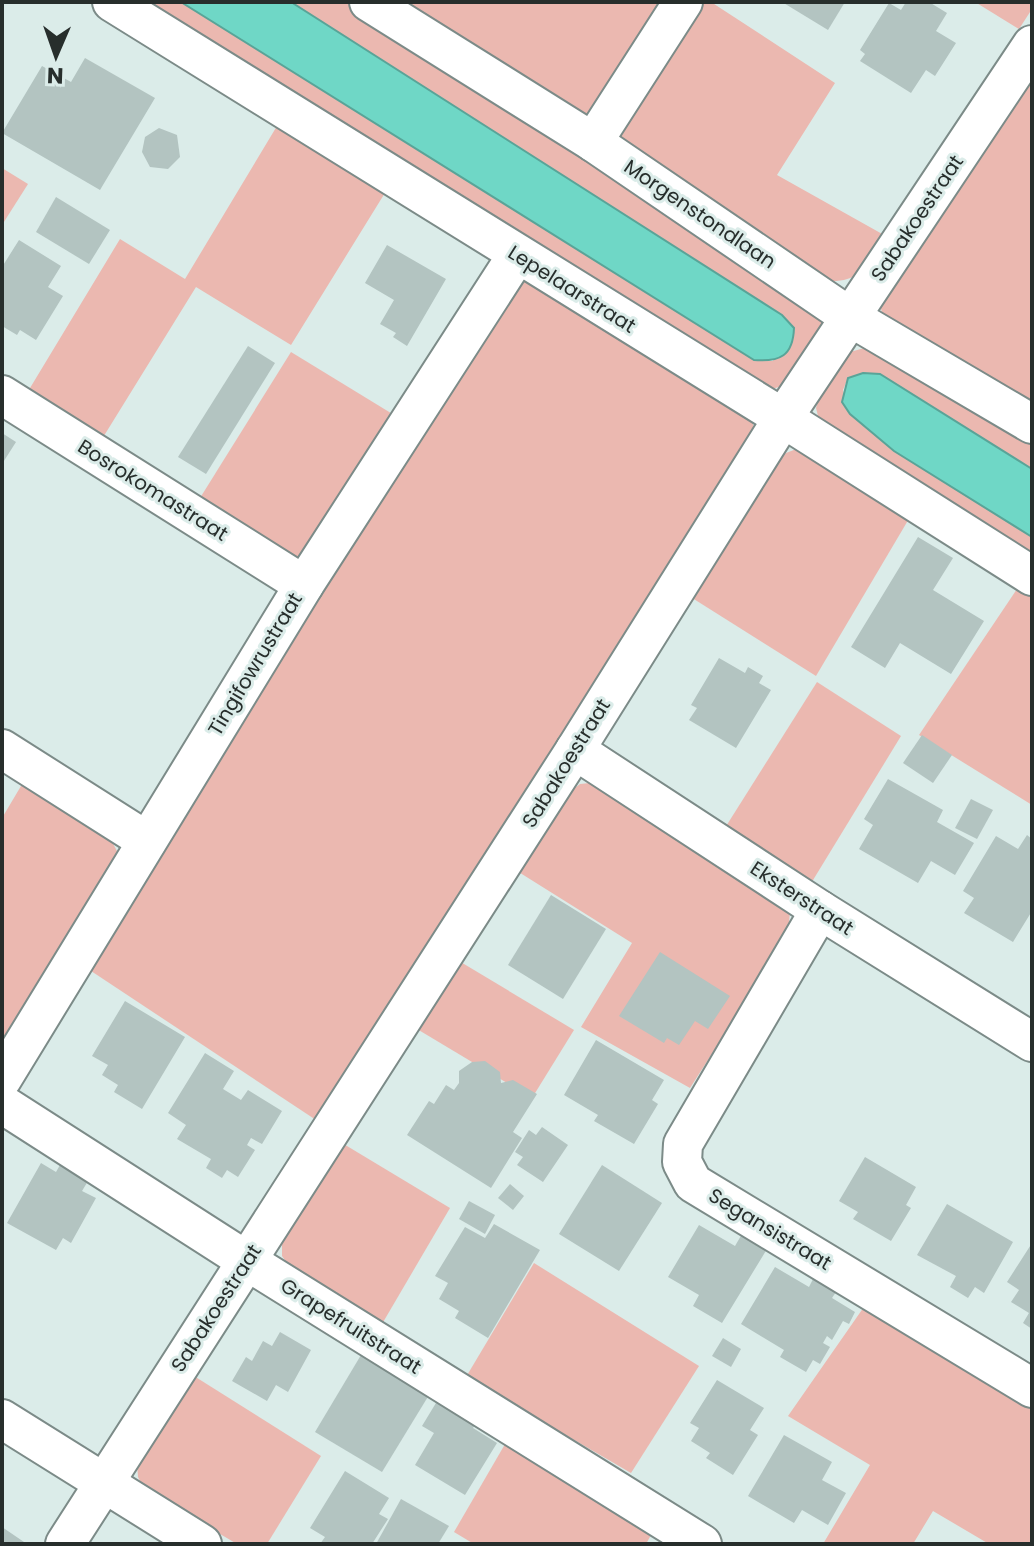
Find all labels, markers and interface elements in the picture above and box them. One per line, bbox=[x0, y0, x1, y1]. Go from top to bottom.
north arrow bbox=[16, 16, 96, 96]
text: N bbox=[47, 60, 64, 91]
street label: Sabakoestraat bbox=[864, 149, 970, 287]
street label: Morgenstondlaan bbox=[618, 153, 782, 275]
street label: Lepelaarstraat bbox=[503, 238, 641, 340]
street label: Bosrokomastraat bbox=[72, 432, 234, 548]
street label: Tingifowrustraat bbox=[201, 587, 309, 741]
street label: Sabakoestraat bbox=[515, 693, 617, 833]
street label: Eksterstraat bbox=[745, 854, 859, 942]
street label: Segansistraat bbox=[703, 1181, 837, 1277]
street label: Sabakoestraat bbox=[164, 1239, 268, 1377]
street label: Grapefruitstraat bbox=[275, 1271, 427, 1381]

